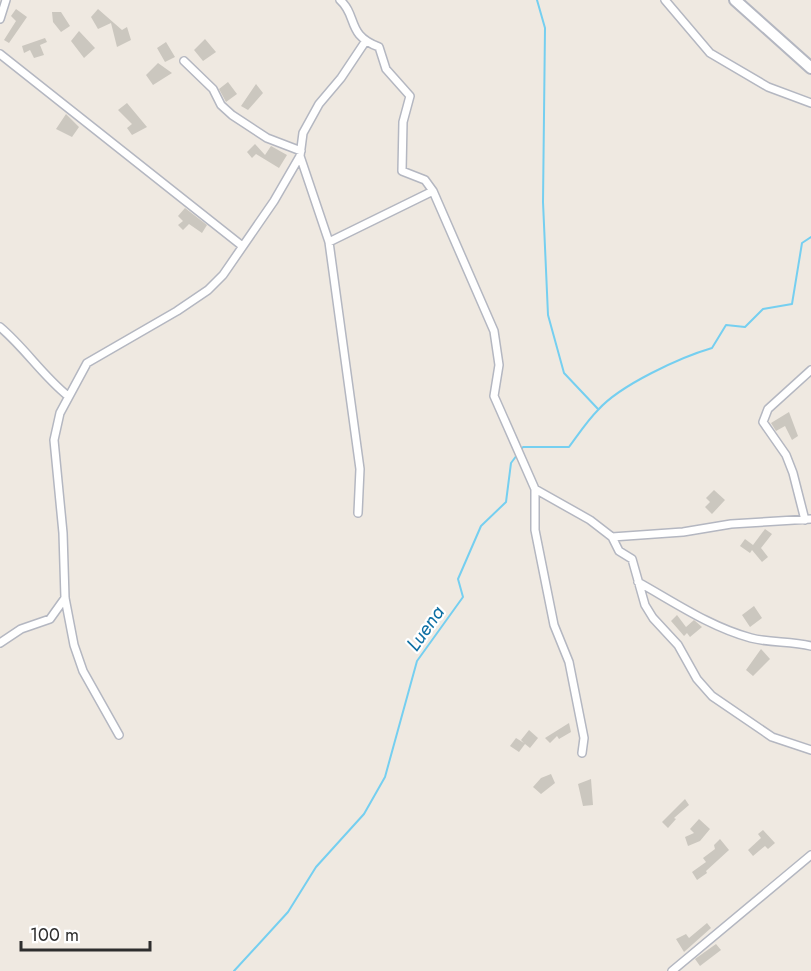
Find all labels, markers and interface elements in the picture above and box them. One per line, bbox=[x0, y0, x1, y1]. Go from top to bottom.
water label: Luena bbox=[399, 600, 452, 657]
scale bar bbox=[21, 914, 150, 952]
text: 100 m bbox=[30, 922, 79, 948]

